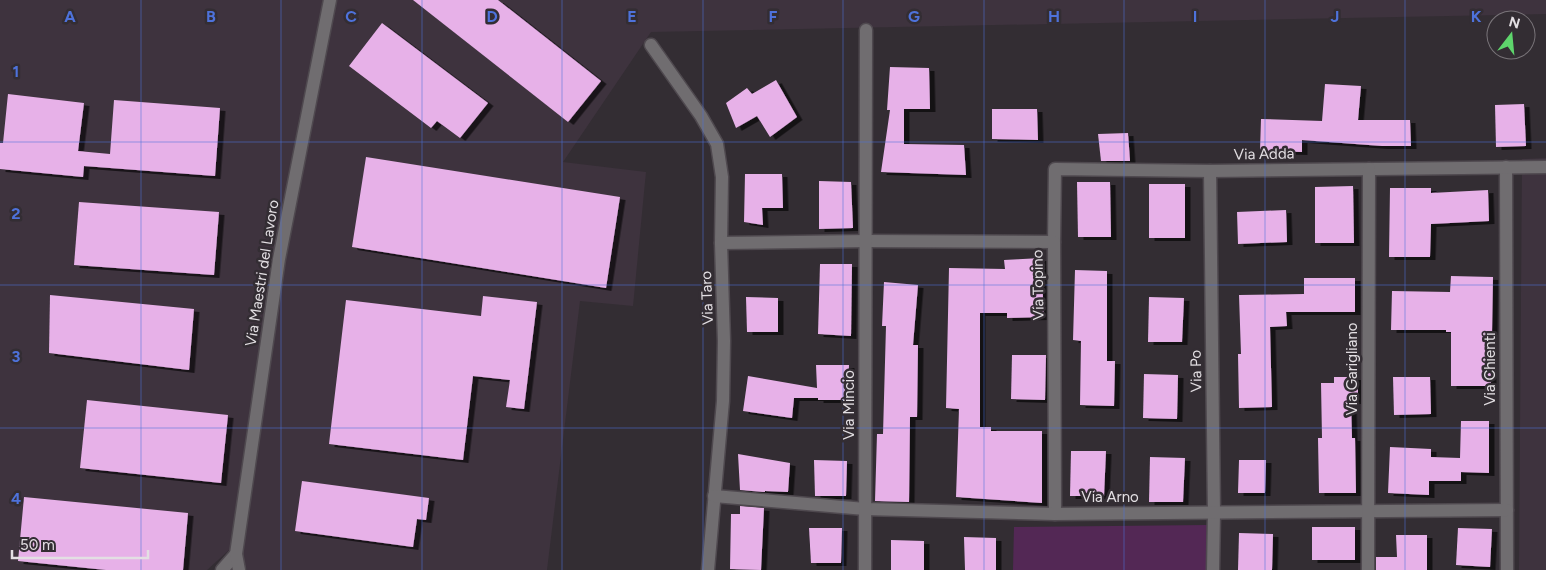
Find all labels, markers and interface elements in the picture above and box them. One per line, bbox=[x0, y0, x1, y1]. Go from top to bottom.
text: A bbox=[64, 7, 76, 26]
text: B bbox=[206, 7, 216, 26]
text: C bbox=[345, 7, 357, 26]
text: D bbox=[486, 7, 498, 26]
text: E bbox=[627, 7, 637, 26]
text: F bbox=[769, 7, 778, 26]
text: G bbox=[908, 7, 920, 26]
text: H bbox=[1048, 7, 1060, 26]
text: I bbox=[1193, 7, 1197, 26]
text: J bbox=[1331, 7, 1339, 26]
text: K bbox=[1471, 7, 1482, 26]
north arrow bbox=[1486, 10, 1536, 60]
text: N bbox=[1507, 13, 1522, 33]
text: 1 bbox=[13, 62, 19, 81]
street label: Via Adda bbox=[1234, 144, 1294, 164]
street label: Via Maestri del Lavoro bbox=[242, 198, 283, 348]
text: 2 bbox=[11, 204, 21, 223]
street label: Via Topino bbox=[1028, 249, 1048, 321]
street label: Via Taro bbox=[697, 270, 717, 325]
street label: Via Garigliano bbox=[1343, 322, 1361, 416]
street label: Via Chienti bbox=[1481, 332, 1499, 406]
text: 3 bbox=[12, 347, 21, 366]
street label: Via Po bbox=[1187, 349, 1205, 392]
street label: Via Mincio bbox=[840, 370, 858, 440]
street label: Via Arno bbox=[1081, 488, 1139, 506]
text: 4 bbox=[11, 489, 21, 508]
scale bar bbox=[12, 528, 149, 560]
text: 50 m bbox=[20, 536, 55, 554]

